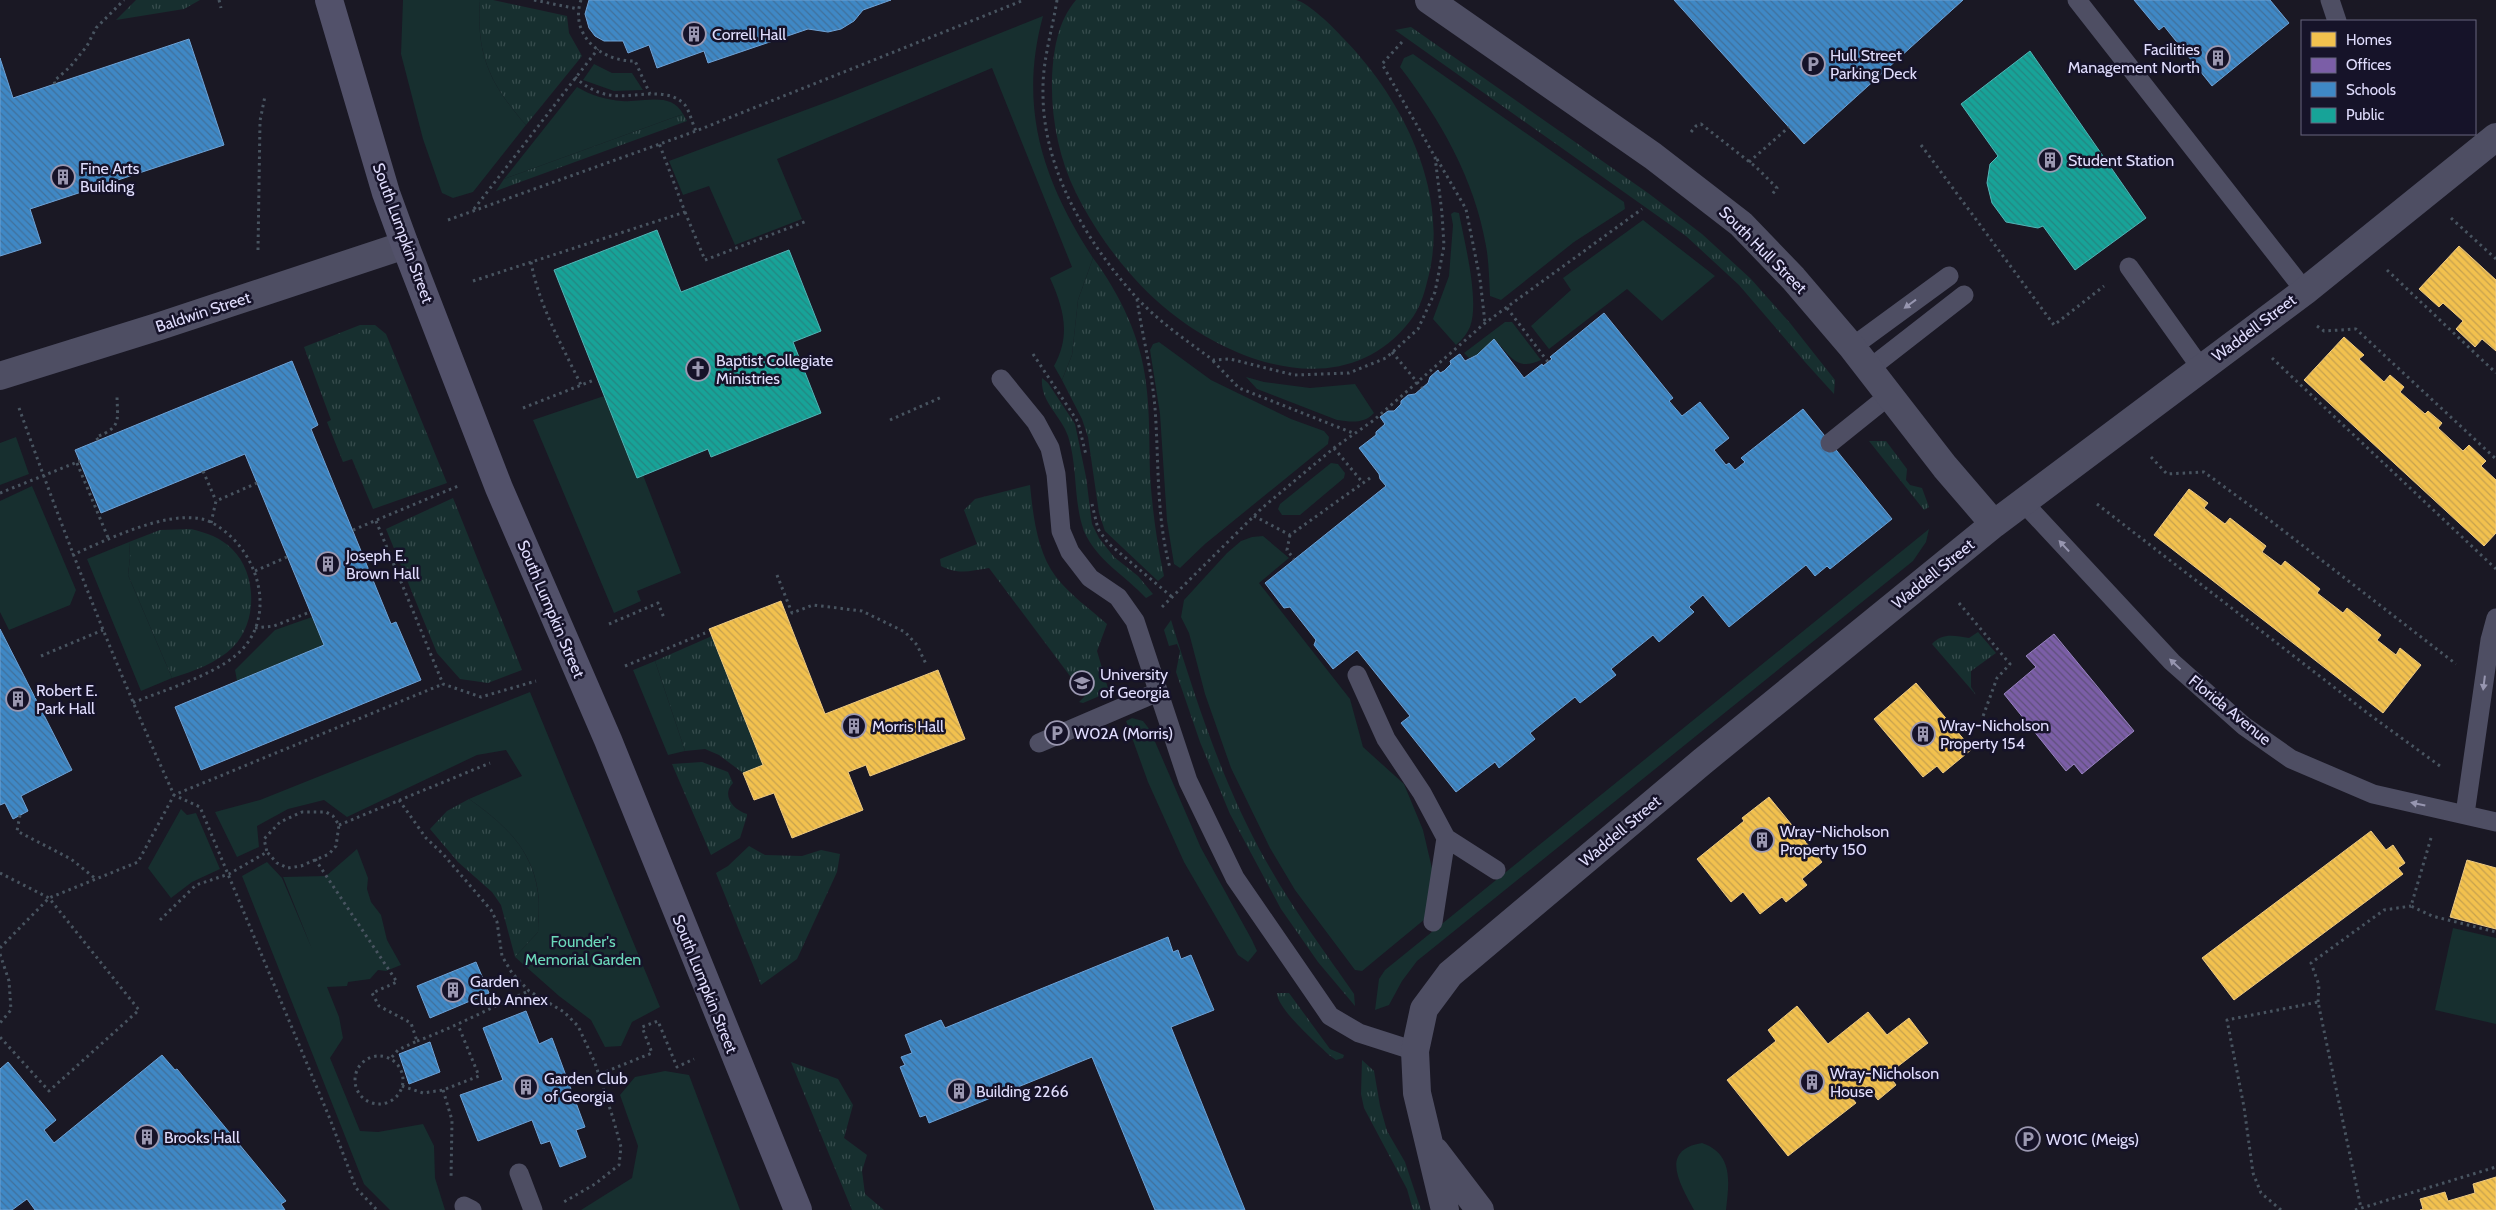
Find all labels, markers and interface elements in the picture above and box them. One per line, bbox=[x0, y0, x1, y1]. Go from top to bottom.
legend bbox=[2301, 20, 2476, 135]
building icon: Correll Hall bbox=[681, 21, 707, 47]
place label: Correll Hall bbox=[712, 25, 786, 44]
text: Homes bbox=[2346, 31, 2392, 49]
place label: Facilities Management North bbox=[2068, 40, 2200, 77]
building icon: Facilities Management North bbox=[2205, 45, 2231, 71]
place label: Hull Street Parking Deck bbox=[1830, 46, 1918, 83]
parking icon: Hull Street Parking Deck bbox=[1800, 51, 1826, 77]
text: Offices bbox=[2346, 56, 2391, 74]
text: Schools bbox=[2346, 81, 2396, 99]
text: Public bbox=[2346, 106, 2384, 124]
building icon: Student Station bbox=[2037, 147, 2063, 173]
place label: Student Station bbox=[2068, 151, 2174, 170]
place label: Fine Arts Building bbox=[80, 159, 140, 196]
street label: South Lumpkin Street bbox=[369, 160, 437, 306]
building icon: Fine Arts Building bbox=[50, 164, 76, 190]
street label: South Hull Street bbox=[1715, 202, 1811, 298]
street label: Baldwin Street bbox=[153, 288, 253, 336]
street label: Waddell Street bbox=[2208, 290, 2300, 366]
one-way arrow bbox=[1903, 299, 1917, 309]
place label: Baptist Collegiate Ministries bbox=[716, 351, 833, 388]
church icon: Baptist Collegiate Ministries bbox=[685, 356, 711, 382]
street label: Waddell Street bbox=[1888, 535, 1978, 613]
street label: South Lumpkin Street bbox=[513, 537, 589, 681]
one-way arrow bbox=[2058, 540, 2070, 552]
place label: Joseph E. Brown Hall bbox=[345, 546, 420, 583]
building icon: Joseph E. Brown Hall bbox=[315, 551, 341, 577]
one-way arrow bbox=[2169, 658, 2181, 670]
place label: University of Georgia bbox=[1100, 665, 1170, 702]
school or university icon: University of Georgia bbox=[1069, 670, 1095, 696]
street label: Florida Avenue bbox=[2185, 671, 2275, 749]
one-way arrow bbox=[2480, 675, 2488, 691]
place label: Robert E. Park Hall bbox=[36, 681, 97, 718]
building icon: Robert E. Park Hall bbox=[5, 686, 31, 712]
building icon: Morris Hall bbox=[841, 713, 867, 739]
place label: Wray-Nicholson Property 154 bbox=[1940, 716, 2049, 753]
place label: Morris Hall bbox=[872, 717, 944, 736]
parking icon: W02A (Morris) bbox=[1044, 720, 1070, 746]
building icon: Wray-Nicholson Property 154 bbox=[1910, 721, 1936, 747]
place label: W02A (Morris) bbox=[1074, 724, 1173, 743]
street label: Waddell Street bbox=[1575, 791, 1665, 871]
one-way arrow bbox=[2409, 799, 2425, 807]
place label: Wray-Nicholson Property 150 bbox=[1780, 822, 1889, 859]
building icon: Wray-Nicholson Property 150 bbox=[1749, 827, 1775, 853]
street label: South Lumpkin Street bbox=[669, 912, 742, 1057]
park label: Founder's Memorial Garden bbox=[525, 932, 641, 969]
place label: Garden Club Annex bbox=[470, 972, 548, 1009]
building icon: Garden Club Annex bbox=[440, 977, 466, 1003]
place label: Wray-Nicholson House bbox=[1830, 1064, 1939, 1101]
place label: Garden Club of Georgia bbox=[544, 1069, 628, 1106]
building icon: Wray-Nicholson House bbox=[1799, 1069, 1825, 1095]
building icon: Garden Club of Georgia bbox=[513, 1074, 539, 1100]
building icon: Building 2266 bbox=[946, 1078, 972, 1104]
place label: Building 2266 bbox=[976, 1082, 1069, 1101]
building icon: Brooks Hall bbox=[134, 1124, 160, 1150]
parking icon: W01C (Meigs) bbox=[2015, 1126, 2041, 1152]
place label: Brooks Hall bbox=[164, 1128, 240, 1147]
place label: W01C (Meigs) bbox=[2046, 1130, 2139, 1149]

